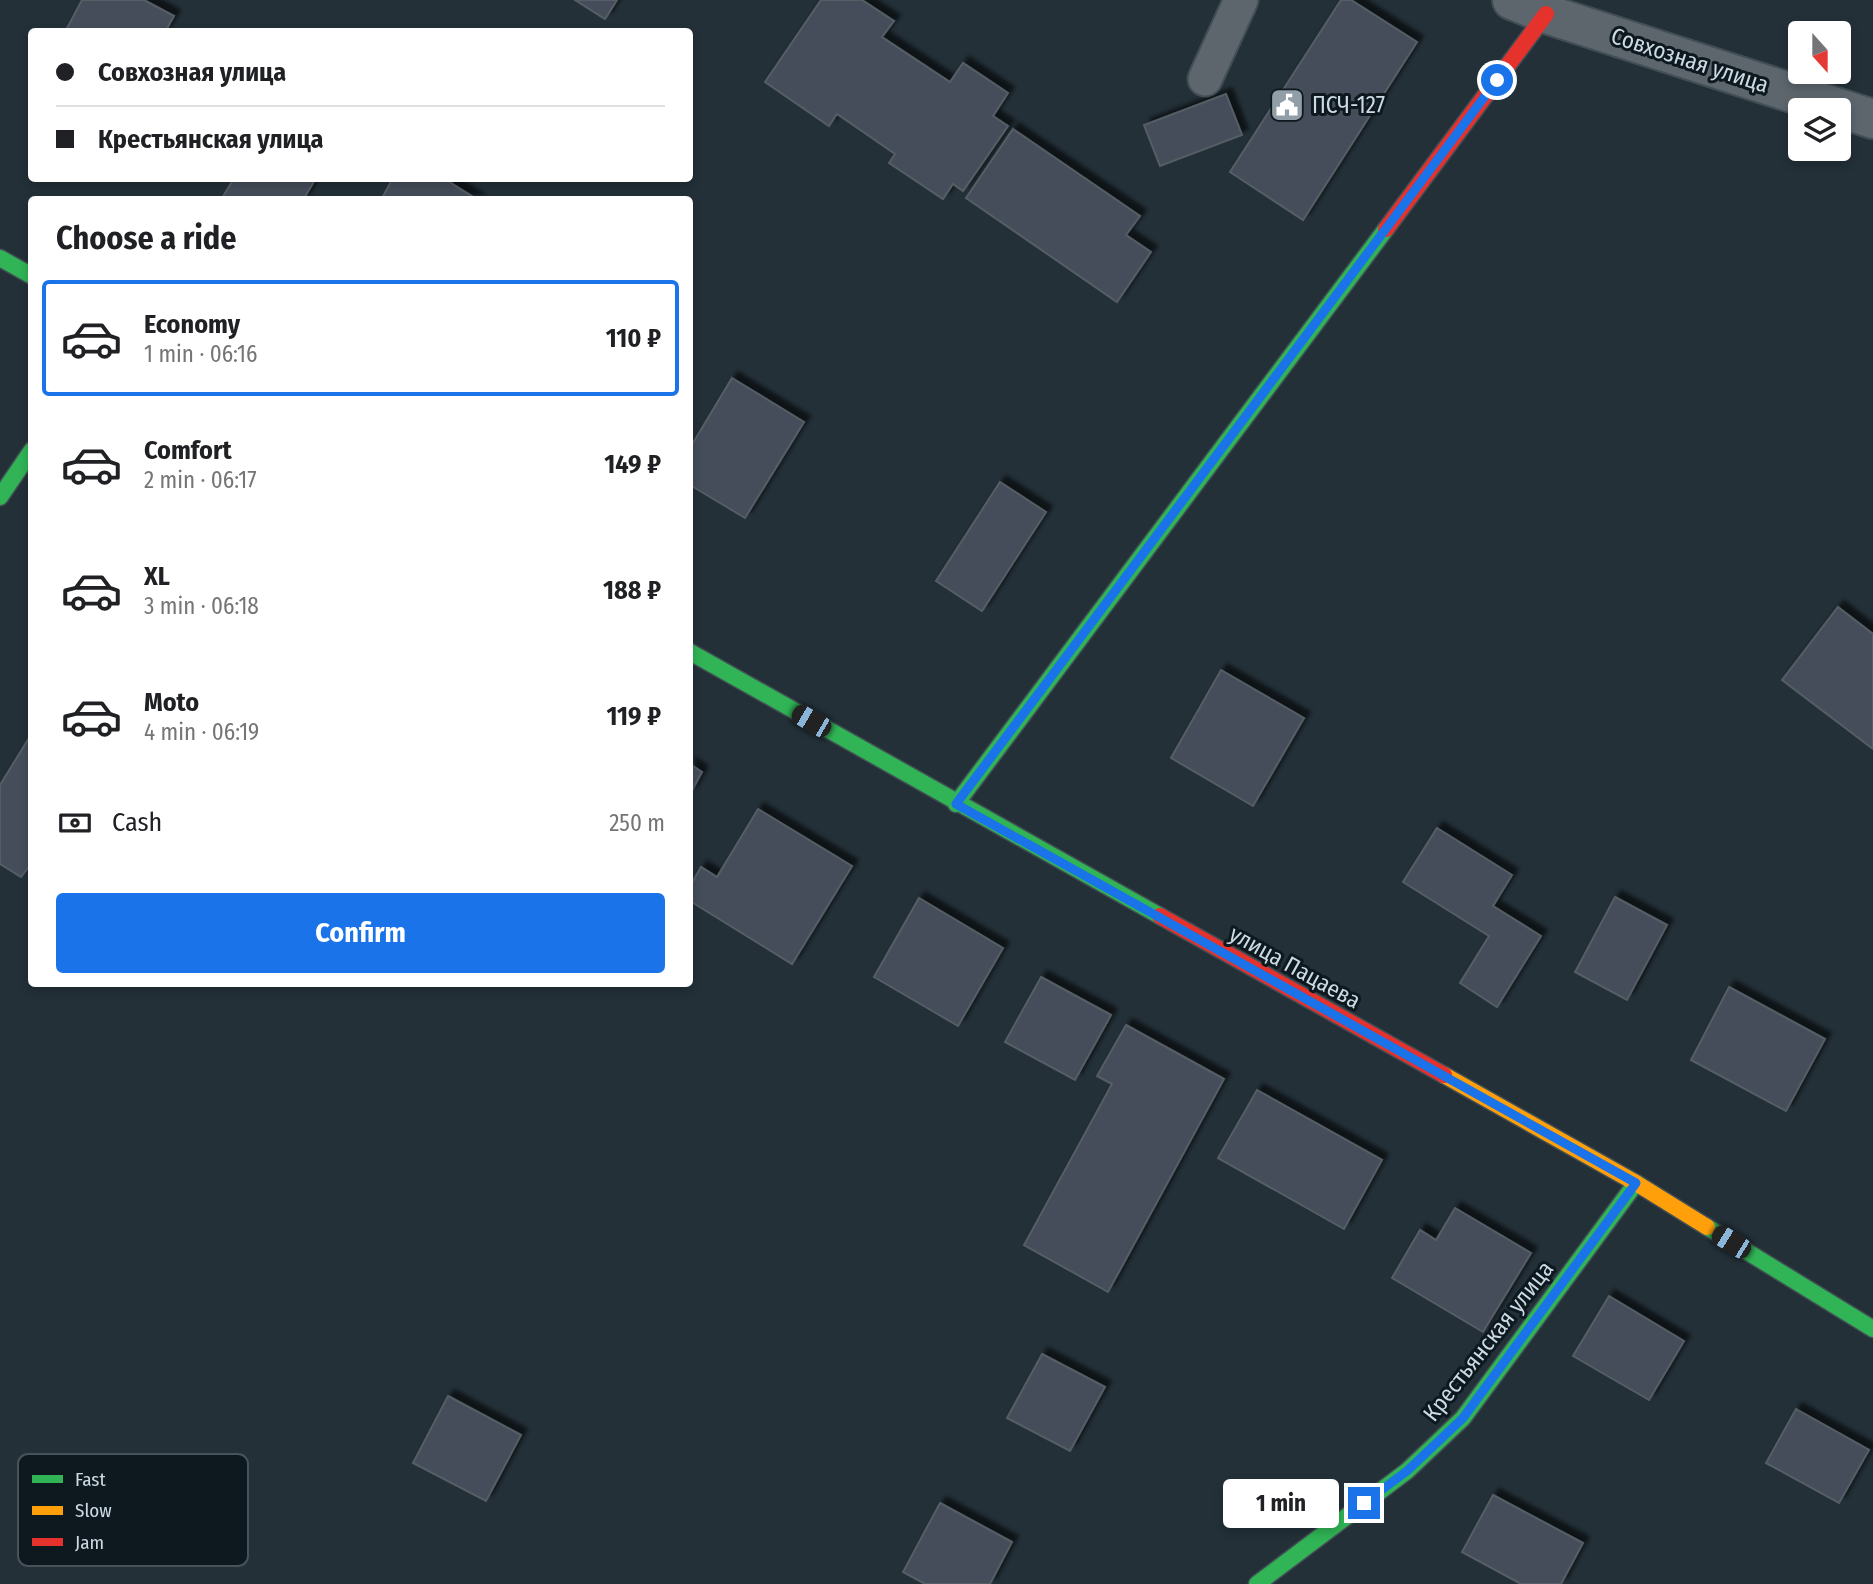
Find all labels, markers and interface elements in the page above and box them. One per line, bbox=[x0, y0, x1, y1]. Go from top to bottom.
street label: Совхозная улица bbox=[1608, 21, 1772, 99]
north arrow bbox=[1788, 21, 1852, 84]
map controls bbox=[1788, 21, 1851, 161]
text: Совхозная улица bbox=[98, 57, 286, 88]
route start bbox=[1481, 64, 1513, 96]
public building icon: ПСЧ-127 bbox=[1268, 86, 1306, 124]
place label: ПСЧ-127 bbox=[1312, 91, 1385, 119]
button: layers bbox=[1788, 98, 1851, 161]
text: Крестьянская улица bbox=[98, 124, 323, 155]
text: Choose a ride bbox=[56, 219, 237, 257]
icon: car bbox=[60, 307, 123, 370]
text: Economy bbox=[144, 309, 240, 340]
text: 110 ₽ bbox=[606, 323, 661, 354]
text: 1 min · 06:16 bbox=[144, 340, 257, 368]
icon: car bbox=[60, 433, 123, 496]
text: Comfort bbox=[144, 435, 232, 466]
text: 149 ₽ bbox=[604, 449, 661, 480]
text: 2 min · 06:17 bbox=[144, 466, 256, 494]
icon: car bbox=[60, 559, 123, 622]
text: XL bbox=[144, 561, 170, 592]
text: 188 ₽ bbox=[603, 575, 661, 606]
text: 3 min · 06:18 bbox=[144, 592, 259, 620]
icon: car bbox=[60, 685, 123, 748]
text: Moto bbox=[144, 687, 199, 718]
text: 119 ₽ bbox=[607, 701, 661, 732]
car bbox=[788, 701, 835, 741]
text: 4 min · 06:19 bbox=[144, 718, 259, 746]
icon: cash bbox=[56, 804, 94, 842]
text: Cash bbox=[112, 807, 162, 838]
text: 250 m bbox=[609, 809, 665, 837]
button: Confirm bbox=[56, 893, 665, 973]
street label: улица Пацаева bbox=[1225, 919, 1365, 1015]
car bbox=[1708, 1222, 1755, 1262]
street label: Крестьянская улица bbox=[1417, 1255, 1559, 1427]
legend bbox=[18, 1454, 248, 1566]
text: Fast bbox=[75, 1468, 106, 1491]
callout: 1 min bbox=[1224, 1478, 1340, 1528]
route end bbox=[1348, 1487, 1380, 1519]
text: 1 min bbox=[1256, 1489, 1306, 1517]
text: Slow bbox=[75, 1499, 112, 1522]
text: Jam bbox=[75, 1531, 104, 1554]

